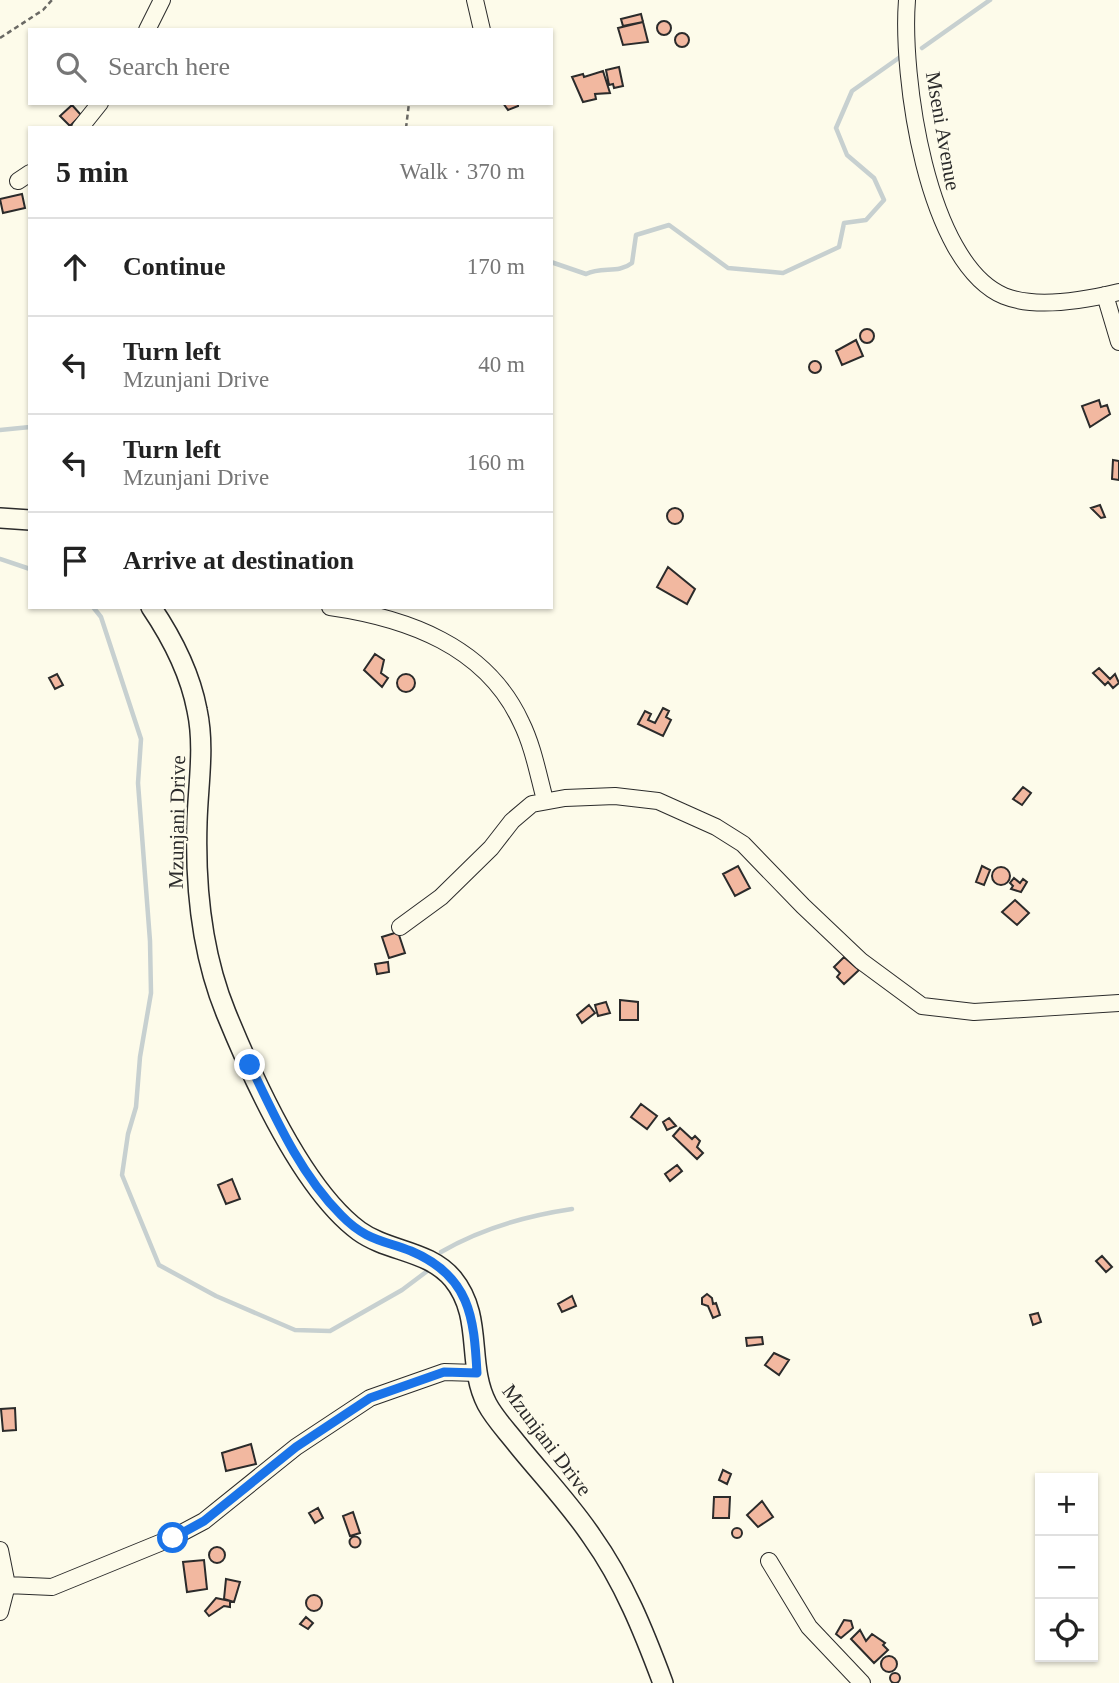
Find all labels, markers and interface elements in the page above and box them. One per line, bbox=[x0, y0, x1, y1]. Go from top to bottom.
search box bbox=[28, 28, 553, 105]
icon: search bbox=[52, 48, 90, 86]
text: Search here bbox=[108, 52, 230, 81]
street label: Mseni Avenue bbox=[921, 70, 965, 192]
text: 5 min bbox=[56, 155, 129, 188]
text: Walk · 370 m bbox=[400, 159, 525, 184]
icon: ahead bbox=[56, 248, 94, 286]
text: Continue bbox=[123, 252, 226, 281]
text: 170 m bbox=[467, 254, 525, 279]
text: Turn left bbox=[123, 337, 221, 366]
icon: left bbox=[56, 346, 94, 384]
text: 40 m bbox=[478, 352, 525, 377]
text: Mzunjani Drive bbox=[123, 367, 269, 392]
text: Turn left bbox=[123, 435, 221, 464]
icon: left bbox=[56, 444, 94, 482]
text: 160 m bbox=[467, 450, 525, 475]
text: Mzunjani Drive bbox=[123, 465, 269, 490]
icon: arrive bbox=[56, 542, 94, 580]
text: Arrive at destination bbox=[123, 546, 354, 575]
street label: Mzunjani Drive bbox=[164, 755, 190, 889]
route end bbox=[234, 1049, 265, 1080]
street label: Mzunjani Drive bbox=[497, 1379, 597, 1501]
map controls bbox=[1035, 1473, 1098, 1662]
button: + bbox=[1035, 1473, 1098, 1536]
route start bbox=[157, 1522, 188, 1553]
button: − bbox=[1035, 1536, 1098, 1599]
button: locate bbox=[1035, 1599, 1098, 1662]

